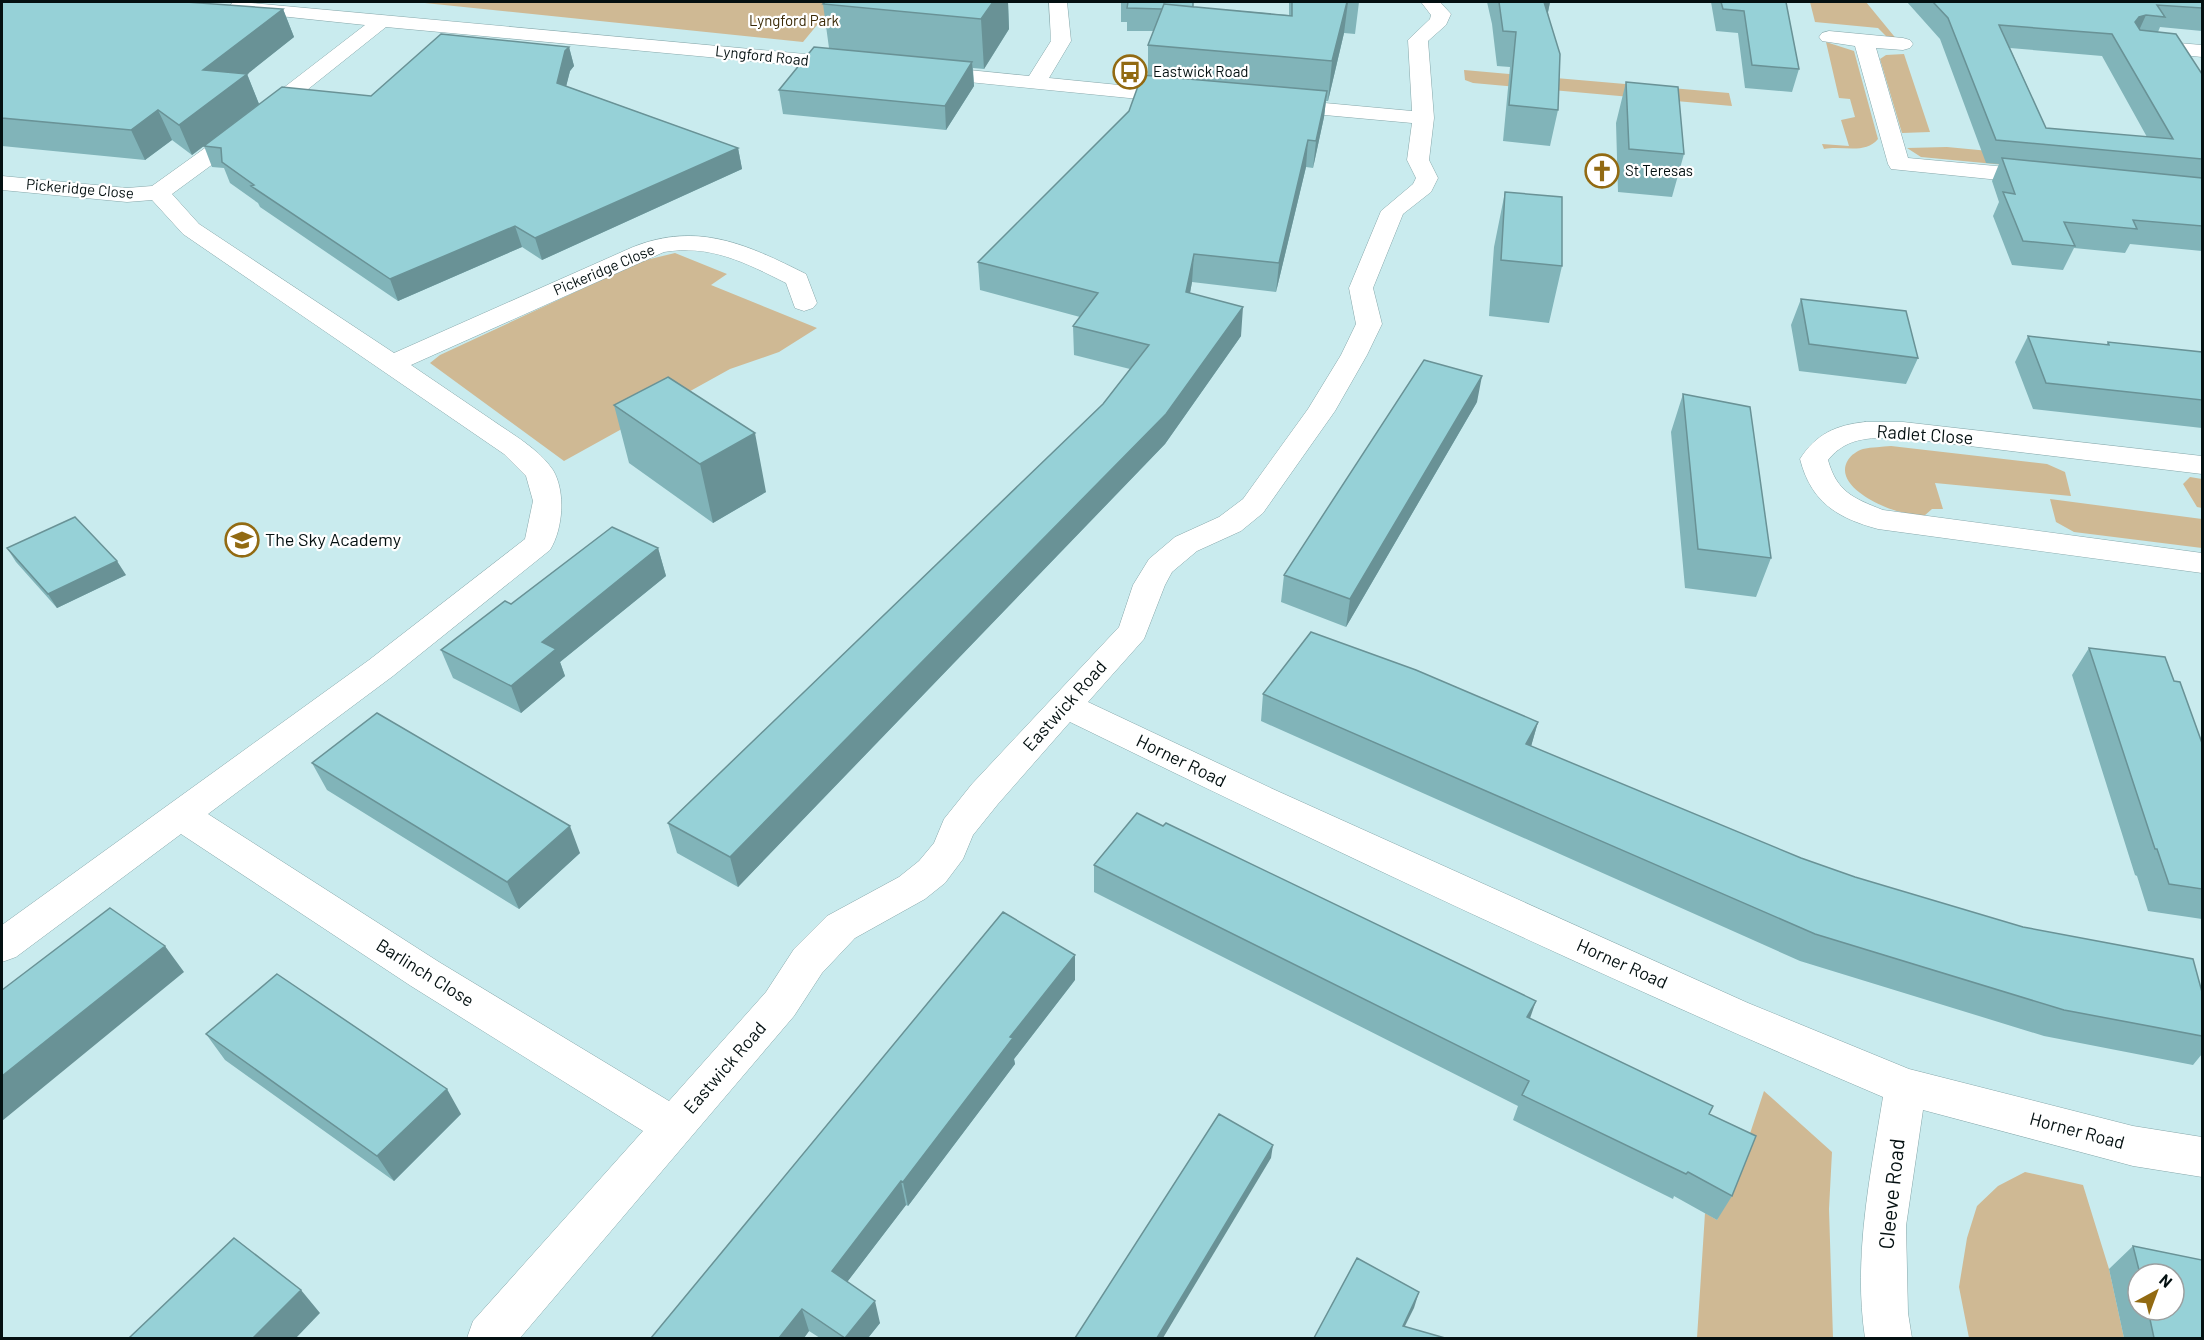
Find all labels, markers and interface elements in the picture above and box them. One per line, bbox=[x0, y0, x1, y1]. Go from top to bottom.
park label: Lyngford Park bbox=[749, 11, 840, 29]
street label: Lyngford Road bbox=[714, 41, 810, 69]
bus stop icon: Eastwick Road bbox=[1112, 54, 1148, 90]
place label: Eastwick Road bbox=[1153, 62, 1249, 80]
church icon: St Teresas bbox=[1584, 153, 1620, 189]
place label: St Teresas bbox=[1625, 161, 1693, 179]
street label: Pickeridge Close bbox=[25, 174, 135, 202]
street label: Pickeridge Close bbox=[550, 240, 657, 298]
street label: Radlet Close bbox=[1876, 420, 1974, 448]
school or university icon: The Sky Academy bbox=[224, 522, 260, 558]
place label: The Sky Academy bbox=[265, 528, 401, 550]
street label: Eastwick Road bbox=[1018, 655, 1111, 755]
street label: Horner Road bbox=[1133, 729, 1230, 791]
street label: Barlinch Close bbox=[373, 933, 478, 1011]
street label: Horner Road bbox=[1574, 933, 1671, 993]
street label: Eastwick Road bbox=[678, 1017, 770, 1118]
street label: Horner Road bbox=[2027, 1107, 2127, 1153]
street label: Cleeve Road bbox=[1872, 1137, 1909, 1250]
north arrow bbox=[2126, 1262, 2186, 1322]
text: N bbox=[2156, 1270, 2176, 1291]

